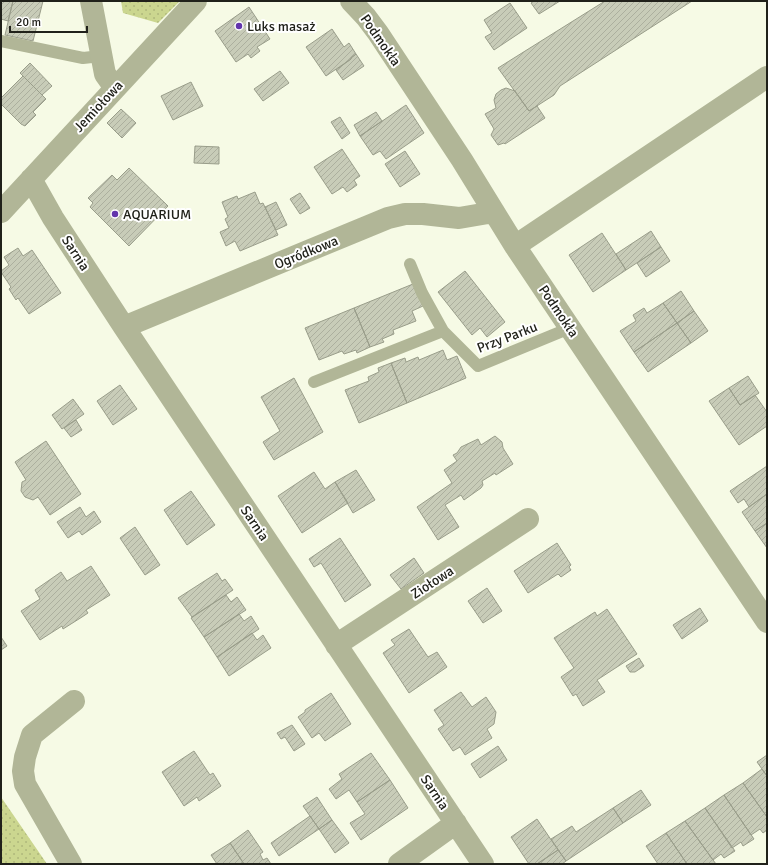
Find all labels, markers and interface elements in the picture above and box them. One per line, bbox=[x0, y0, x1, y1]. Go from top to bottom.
scale bar bbox=[10, 8, 87, 34]
street label: Podmokła bbox=[357, 11, 405, 69]
text: 20 m bbox=[16, 15, 41, 30]
place label: Luks masaż bbox=[247, 18, 316, 35]
marker: Luks masaż bbox=[234, 21, 244, 31]
street label: Jemiołowa bbox=[70, 77, 127, 136]
place label: AQUARIUM bbox=[123, 206, 191, 223]
marker: AQUARIUM bbox=[110, 209, 120, 219]
street label: Sarnia bbox=[58, 232, 93, 274]
street label: Ogródkowa bbox=[272, 232, 341, 273]
street label: Podmokła bbox=[535, 282, 582, 341]
street label: Przy Parku bbox=[475, 318, 540, 357]
street label: Sarnia bbox=[237, 503, 272, 544]
street label: Ziołowa bbox=[408, 562, 457, 603]
street label: Sarnia bbox=[417, 772, 452, 813]

